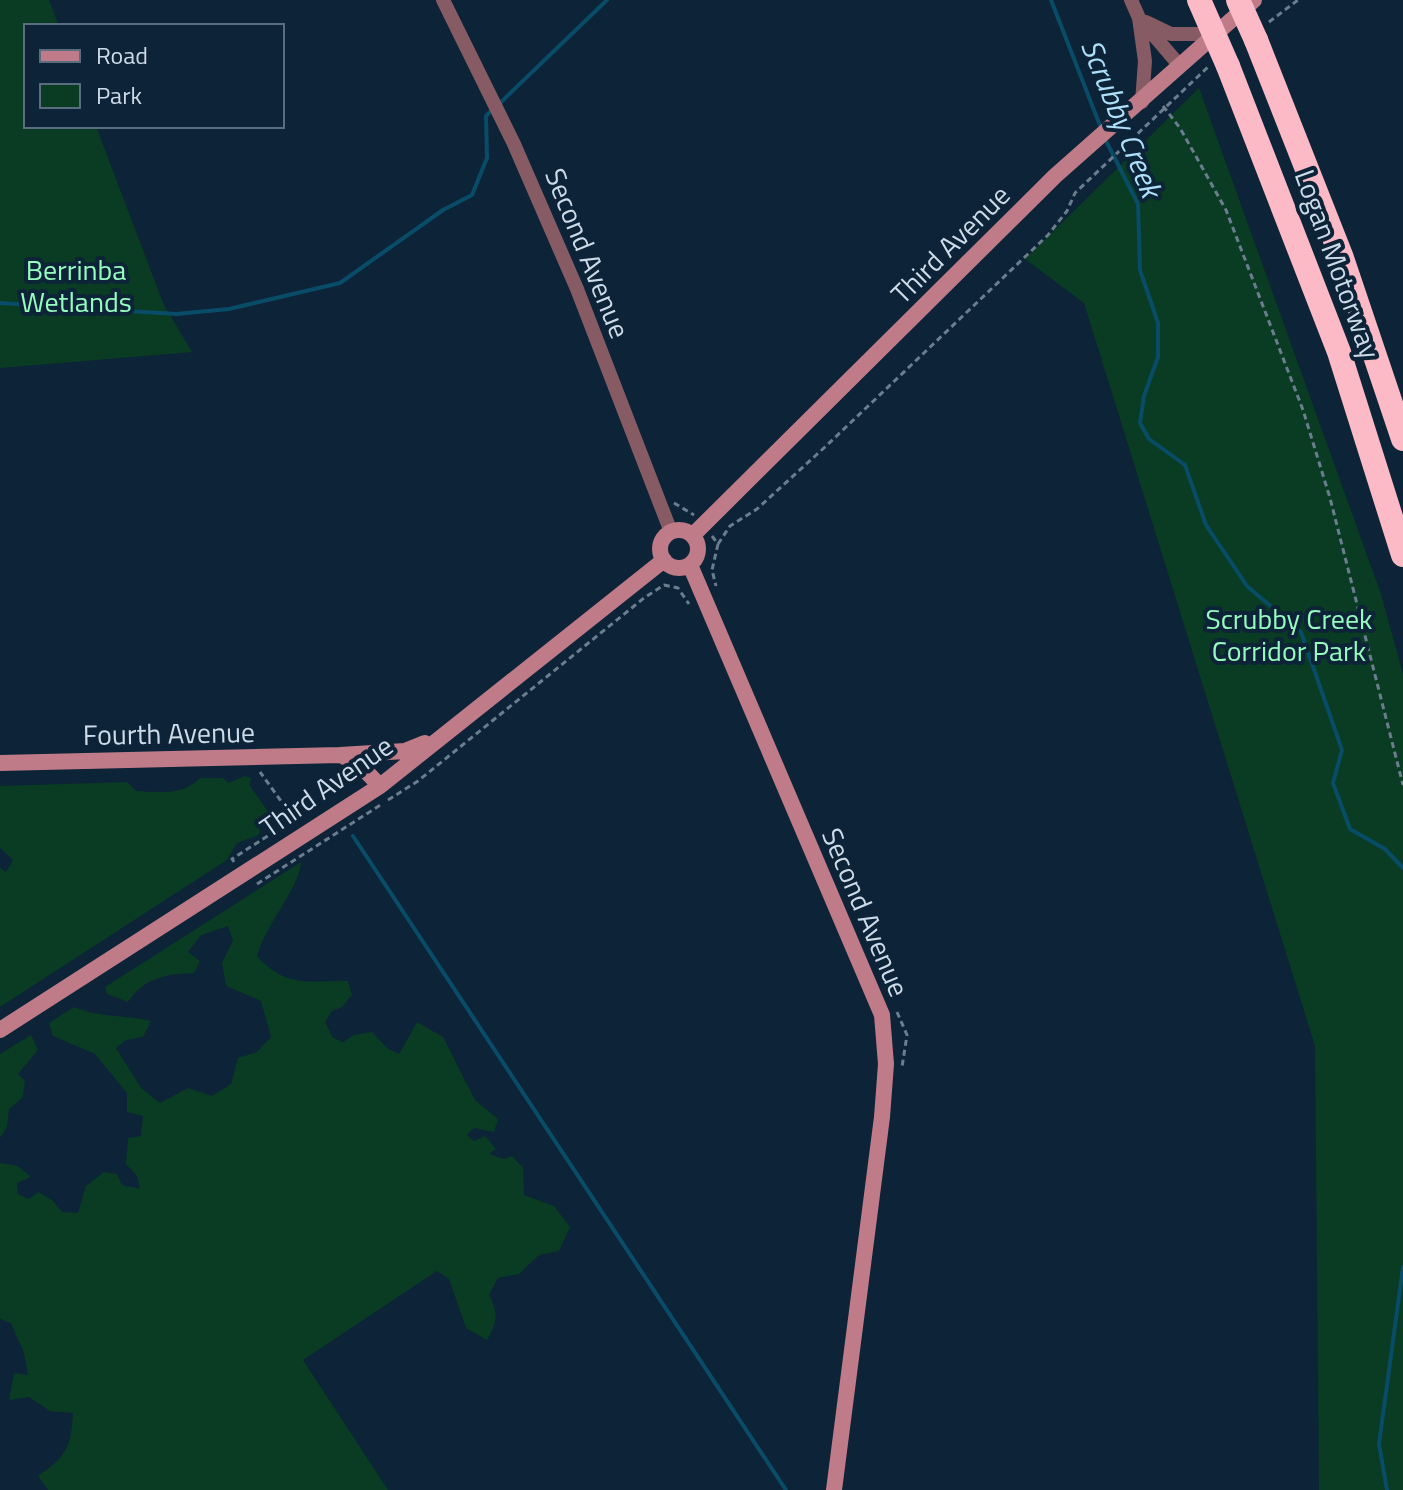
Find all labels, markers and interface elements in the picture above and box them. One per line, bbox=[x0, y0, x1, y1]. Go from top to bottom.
legend bbox=[24, 24, 284, 128]
water label: Scrubby Creek bbox=[1069, 32, 1176, 207]
text: Road bbox=[96, 37, 148, 73]
text: Park bbox=[96, 77, 142, 113]
street label: Second Avenue bbox=[534, 162, 642, 344]
street label: Logan Motorway bbox=[1284, 163, 1392, 365]
street label: Third Avenue bbox=[880, 174, 1020, 314]
park label: Berrinba Wetlands bbox=[20, 248, 132, 323]
park label: Scrubby Creek Corridor Park bbox=[1205, 597, 1373, 672]
street label: Fourth Avenue bbox=[83, 710, 255, 756]
street label: Third Avenue bbox=[251, 724, 401, 848]
street label: Second Avenue bbox=[811, 821, 921, 1003]

